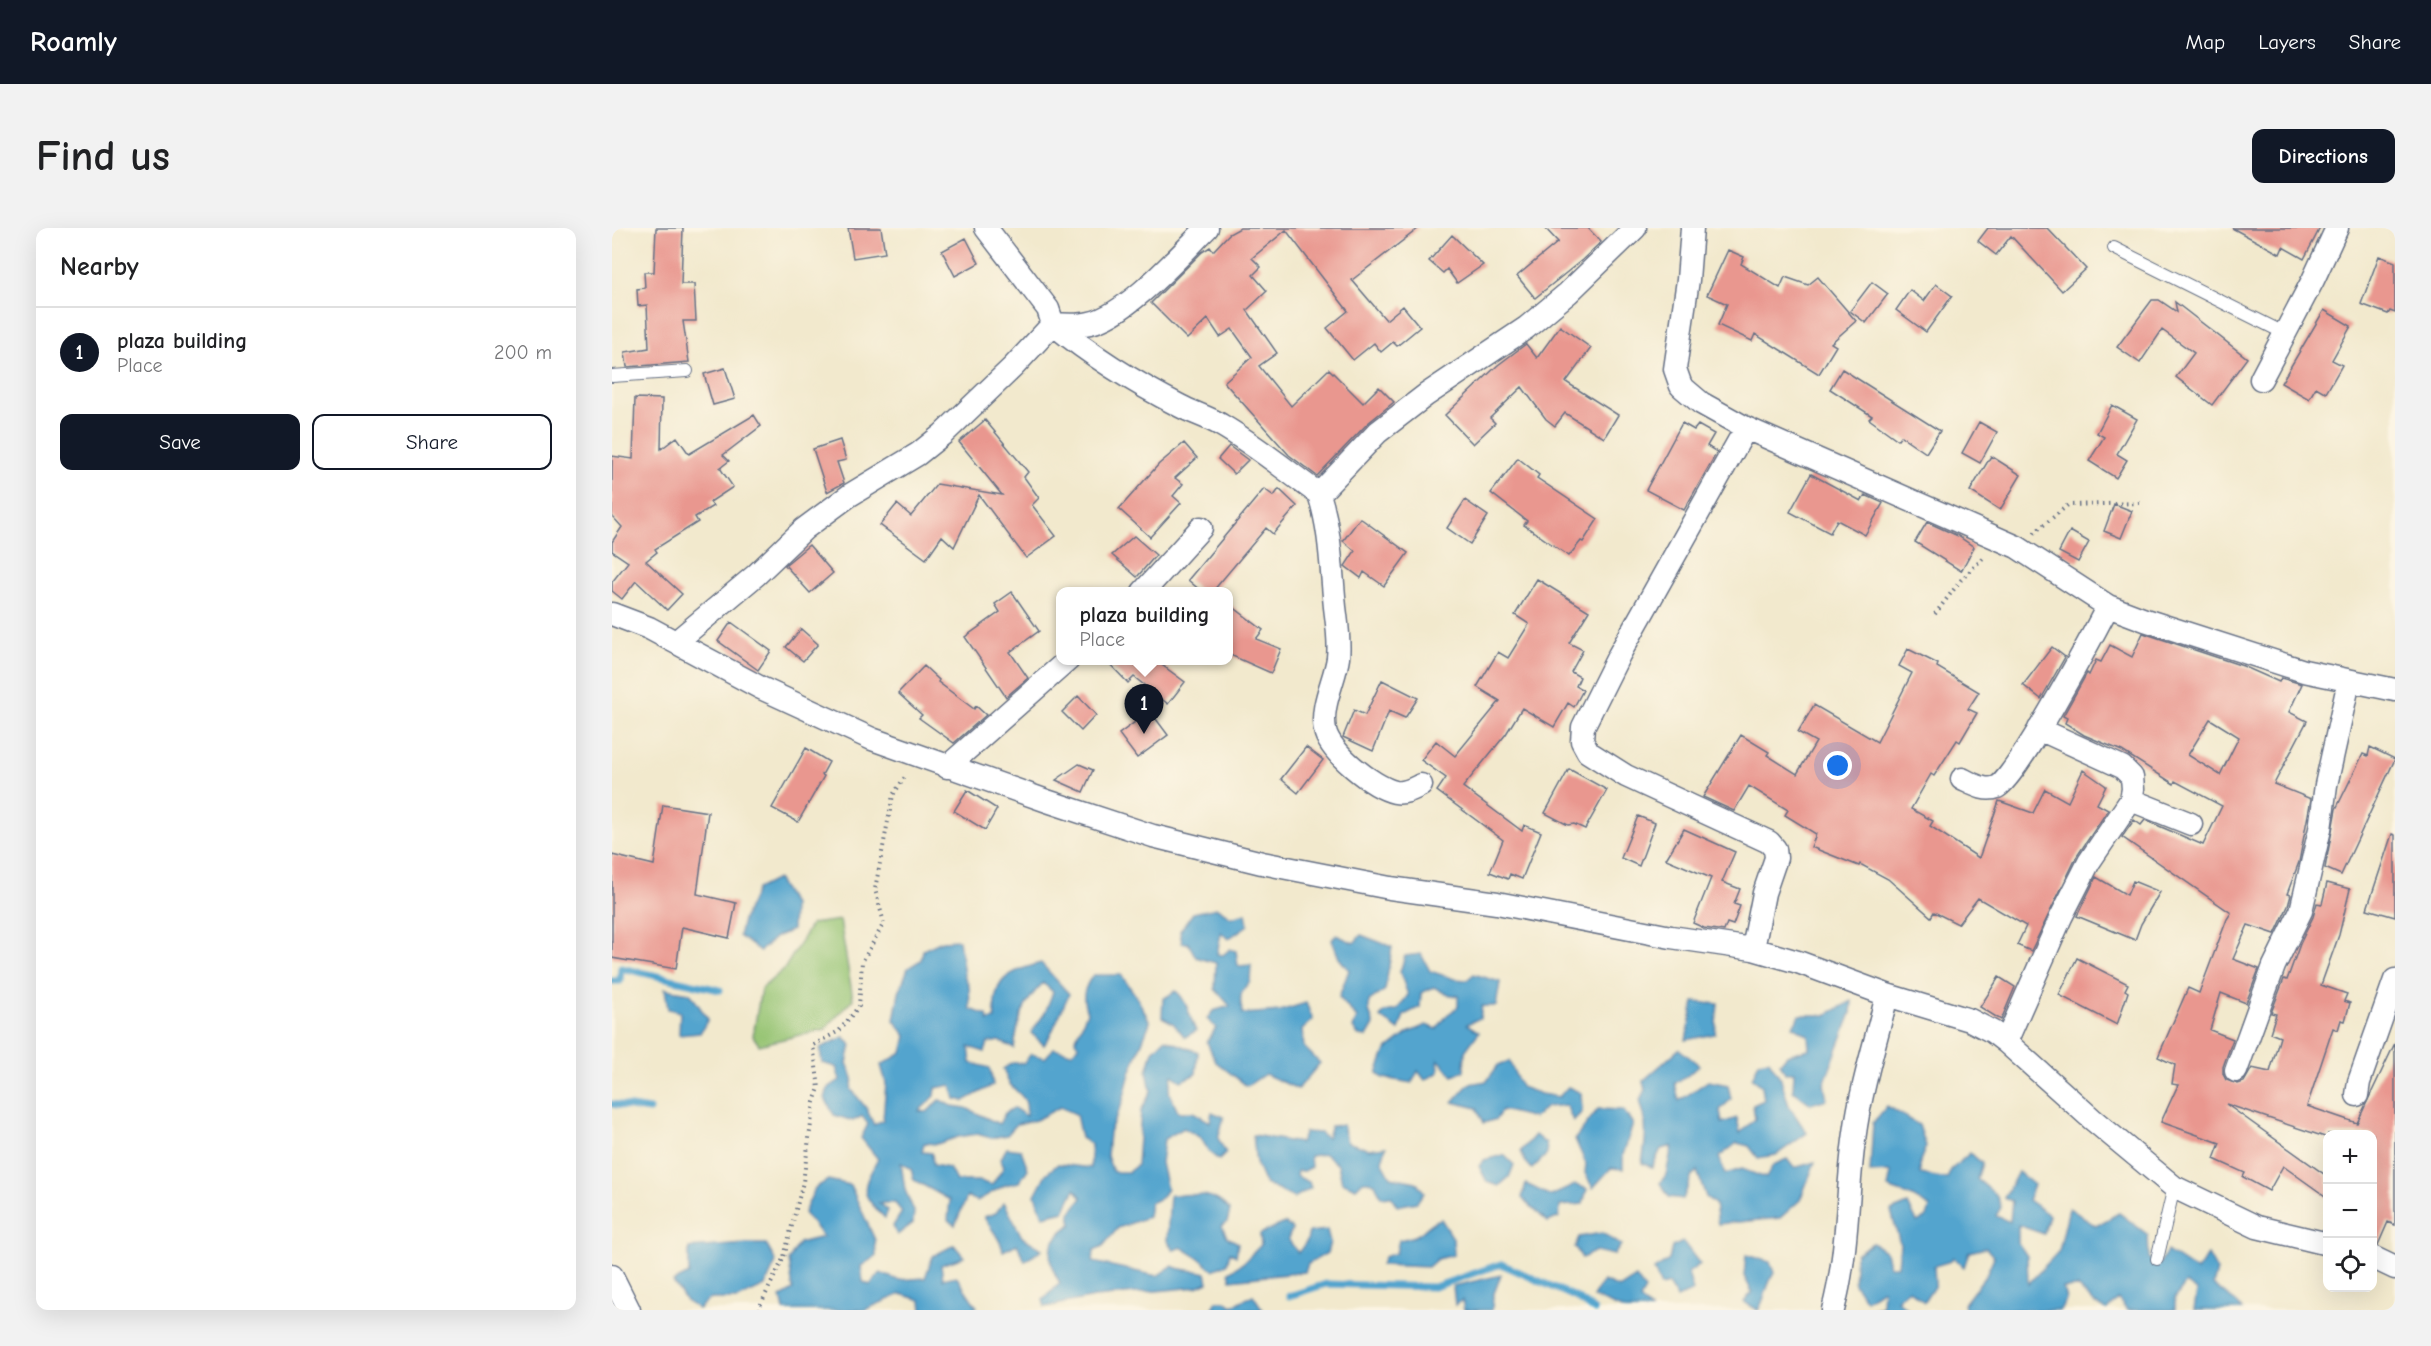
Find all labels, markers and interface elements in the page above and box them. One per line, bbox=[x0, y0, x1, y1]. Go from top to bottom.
text: Roamly bbox=[30, 26, 117, 58]
text: Map bbox=[2186, 30, 2225, 54]
text: Layers bbox=[2258, 30, 2316, 54]
text: Share bbox=[2349, 30, 2401, 54]
button: Directions bbox=[2252, 129, 2395, 183]
text: Find us bbox=[36, 132, 170, 181]
text: Nearby bbox=[60, 252, 139, 282]
text: plaza building bbox=[117, 328, 247, 354]
text: 1 bbox=[76, 341, 83, 364]
text: 200 m bbox=[494, 341, 552, 364]
text: Place bbox=[117, 354, 163, 377]
button: Save bbox=[60, 414, 300, 470]
button: Share bbox=[312, 414, 552, 470]
popup bbox=[1056, 587, 1233, 665]
text: plaza building bbox=[1079, 602, 1210, 628]
text: Place bbox=[1079, 628, 1125, 651]
pin: 1 bbox=[1124, 684, 1164, 734]
your location bbox=[1823, 751, 1852, 780]
map controls bbox=[2323, 1130, 2377, 1292]
button: + bbox=[2323, 1130, 2377, 1184]
button: − bbox=[2323, 1184, 2377, 1238]
button: locate bbox=[2323, 1238, 2377, 1292]

